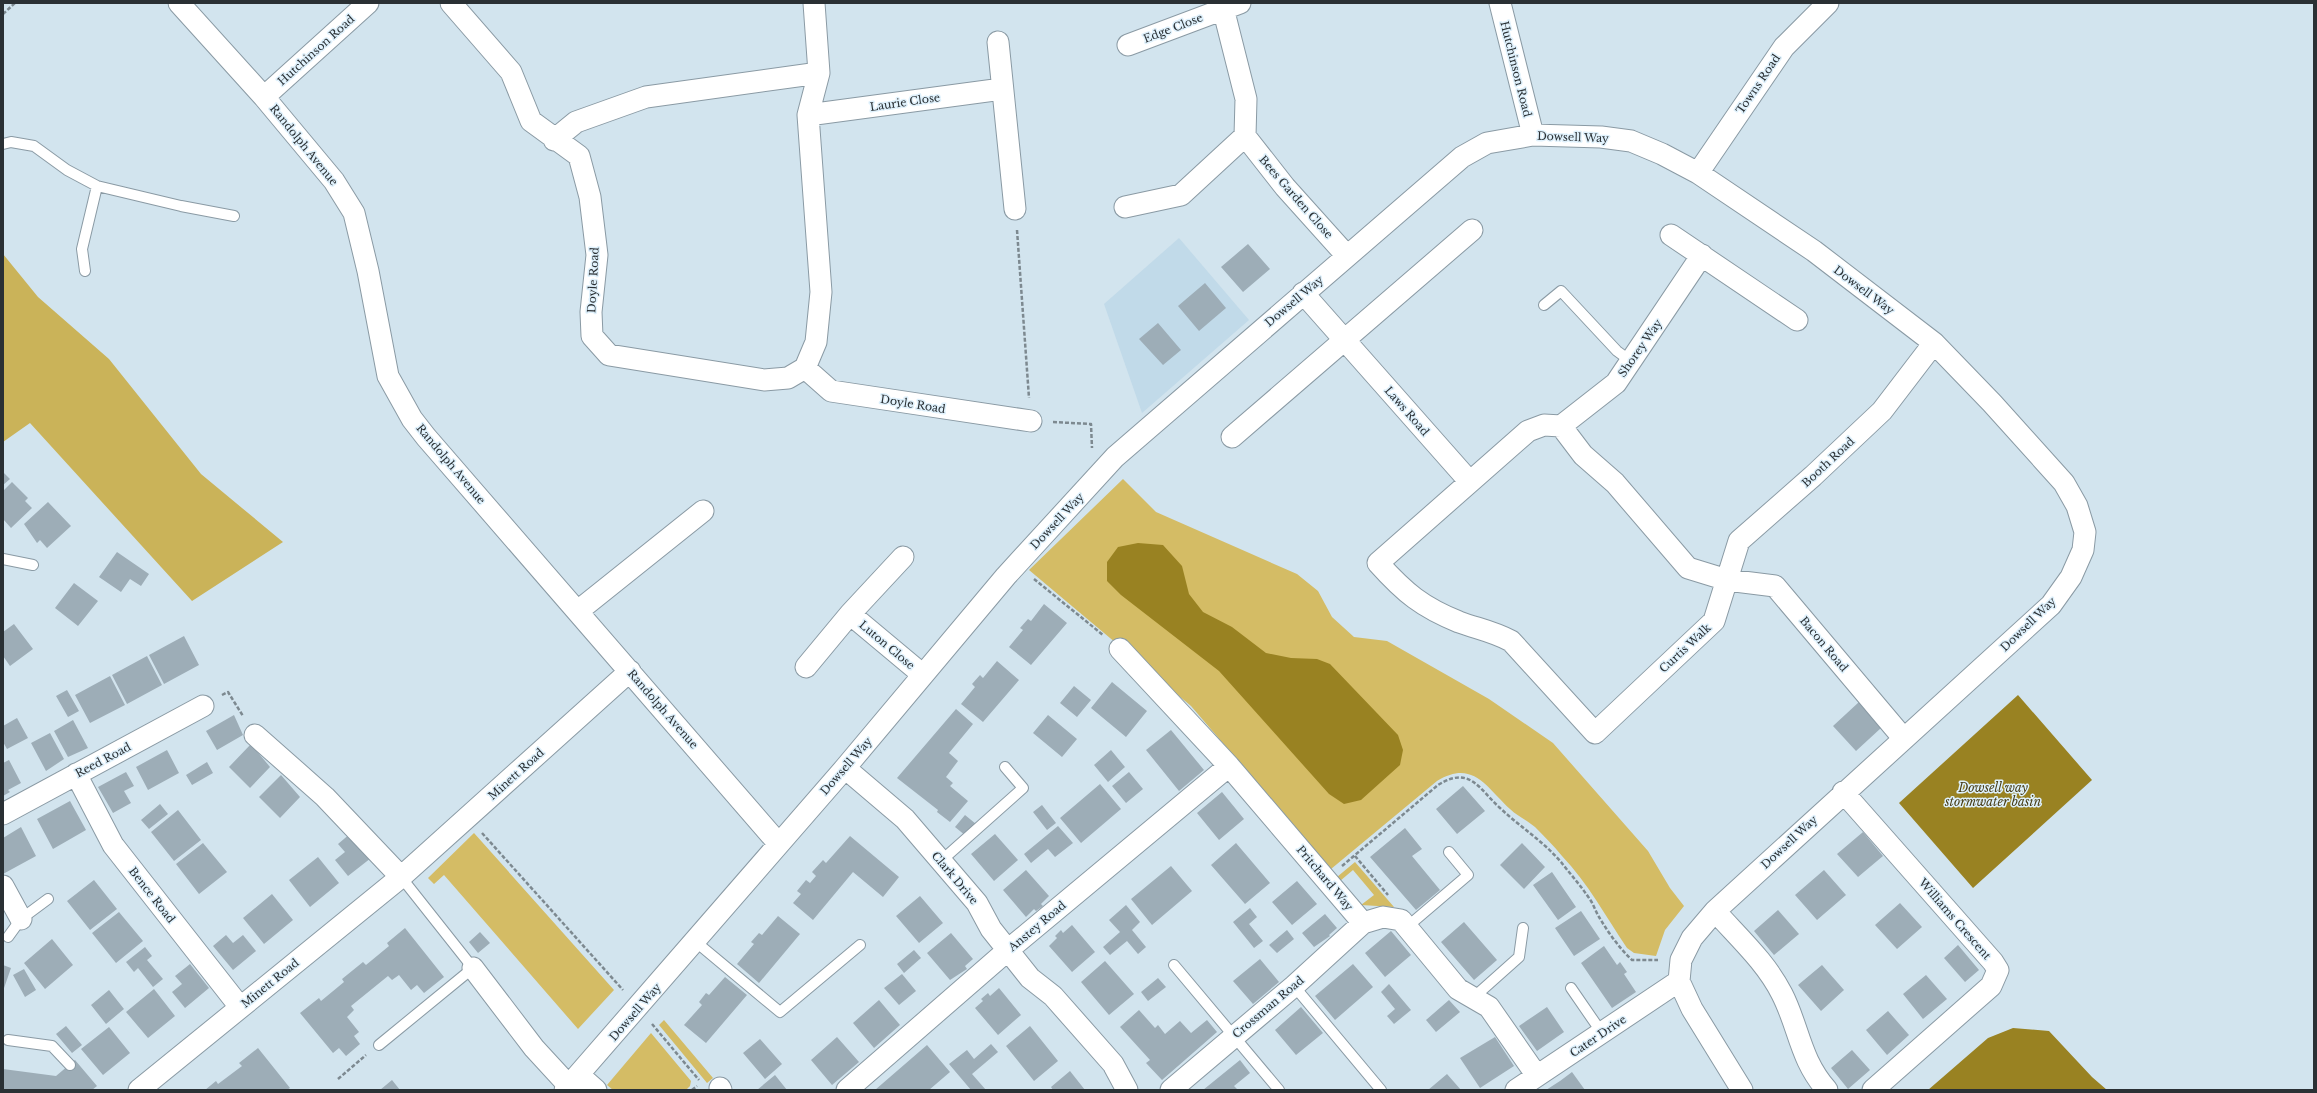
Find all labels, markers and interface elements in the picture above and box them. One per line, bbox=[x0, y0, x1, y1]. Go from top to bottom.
street label: Edge Close bbox=[1141, 10, 1205, 46]
street label: Hutchinson Road bbox=[275, 11, 358, 88]
street label: Hutchinson Road bbox=[1497, 20, 1535, 119]
street label: Towns Road bbox=[1733, 51, 1783, 117]
street label: Laurie Close bbox=[869, 90, 941, 114]
street label: Randolph Avenue bbox=[267, 102, 341, 188]
street label: Dowsell Way bbox=[1537, 129, 1609, 145]
street label: Bees Garden Close bbox=[1256, 153, 1336, 241]
street label: Doyle Road bbox=[584, 246, 602, 313]
street label: Dowsell Way bbox=[1831, 263, 1897, 317]
street label: Dowsell Way bbox=[1262, 272, 1326, 330]
street label: Shorey Way bbox=[1615, 316, 1665, 380]
street label: Laws Road bbox=[1382, 384, 1433, 439]
street label: Doyle Road bbox=[879, 392, 947, 416]
street label: Randolph Avenue bbox=[413, 421, 489, 507]
street label: Booth Road bbox=[1799, 434, 1858, 490]
street label: Dowsell Way bbox=[1027, 490, 1087, 552]
street label: Dowsell Way bbox=[1997, 594, 2059, 654]
street label: Bacon Road bbox=[1797, 614, 1851, 675]
street label: Luton Close bbox=[856, 618, 918, 672]
street label: Curtis Walk bbox=[1656, 620, 1714, 675]
street label: Randolph Avenue bbox=[625, 667, 701, 751]
street label: Dowsell Way bbox=[817, 734, 875, 798]
street label: Reed Road bbox=[73, 739, 134, 781]
street label: Minett Road bbox=[485, 745, 547, 803]
water label: Dowsell way stormwater basin bbox=[1944, 780, 2041, 809]
street label: Dowsell Way bbox=[1758, 812, 1820, 872]
street label: Pritchard Way bbox=[1294, 843, 1356, 913]
street label: Clark Drive bbox=[929, 849, 981, 907]
street label: Bence Road bbox=[126, 864, 178, 926]
street label: Williams Crescent bbox=[1915, 875, 1995, 963]
street label: Anstey Road bbox=[1005, 898, 1069, 955]
street label: Minett Road bbox=[238, 955, 302, 1011]
street label: Crossman Road bbox=[1229, 973, 1307, 1041]
street label: Dowsell Way bbox=[606, 980, 664, 1044]
street label: Cater Drive bbox=[1567, 1012, 1629, 1060]

